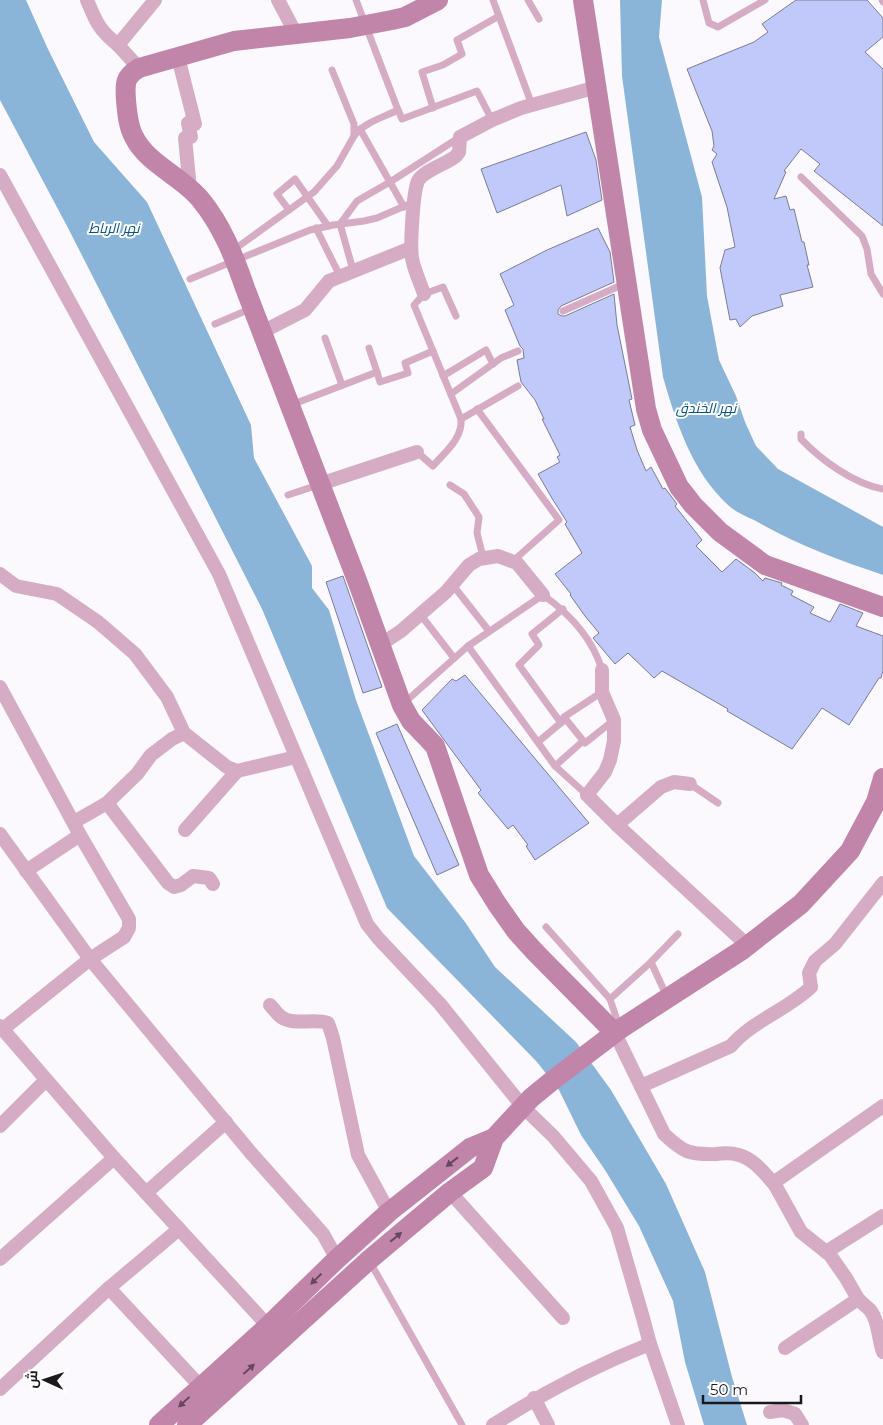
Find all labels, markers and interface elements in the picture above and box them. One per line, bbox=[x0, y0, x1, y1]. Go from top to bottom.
water label: نهر الرباط bbox=[88, 219, 141, 237]
water label: نهر الخندق bbox=[676, 399, 738, 417]
one-way arrow bbox=[446, 1157, 459, 1168]
one-way arrow bbox=[389, 1231, 402, 1242]
one-way arrow bbox=[310, 1273, 322, 1285]
north arrow bbox=[20, 1355, 70, 1405]
one-way arrow bbox=[242, 1363, 255, 1374]
text: ش bbox=[23, 1370, 41, 1389]
scale bar bbox=[703, 1372, 800, 1404]
text: 50 m bbox=[710, 1380, 748, 1399]
one-way arrow bbox=[178, 1396, 190, 1408]

